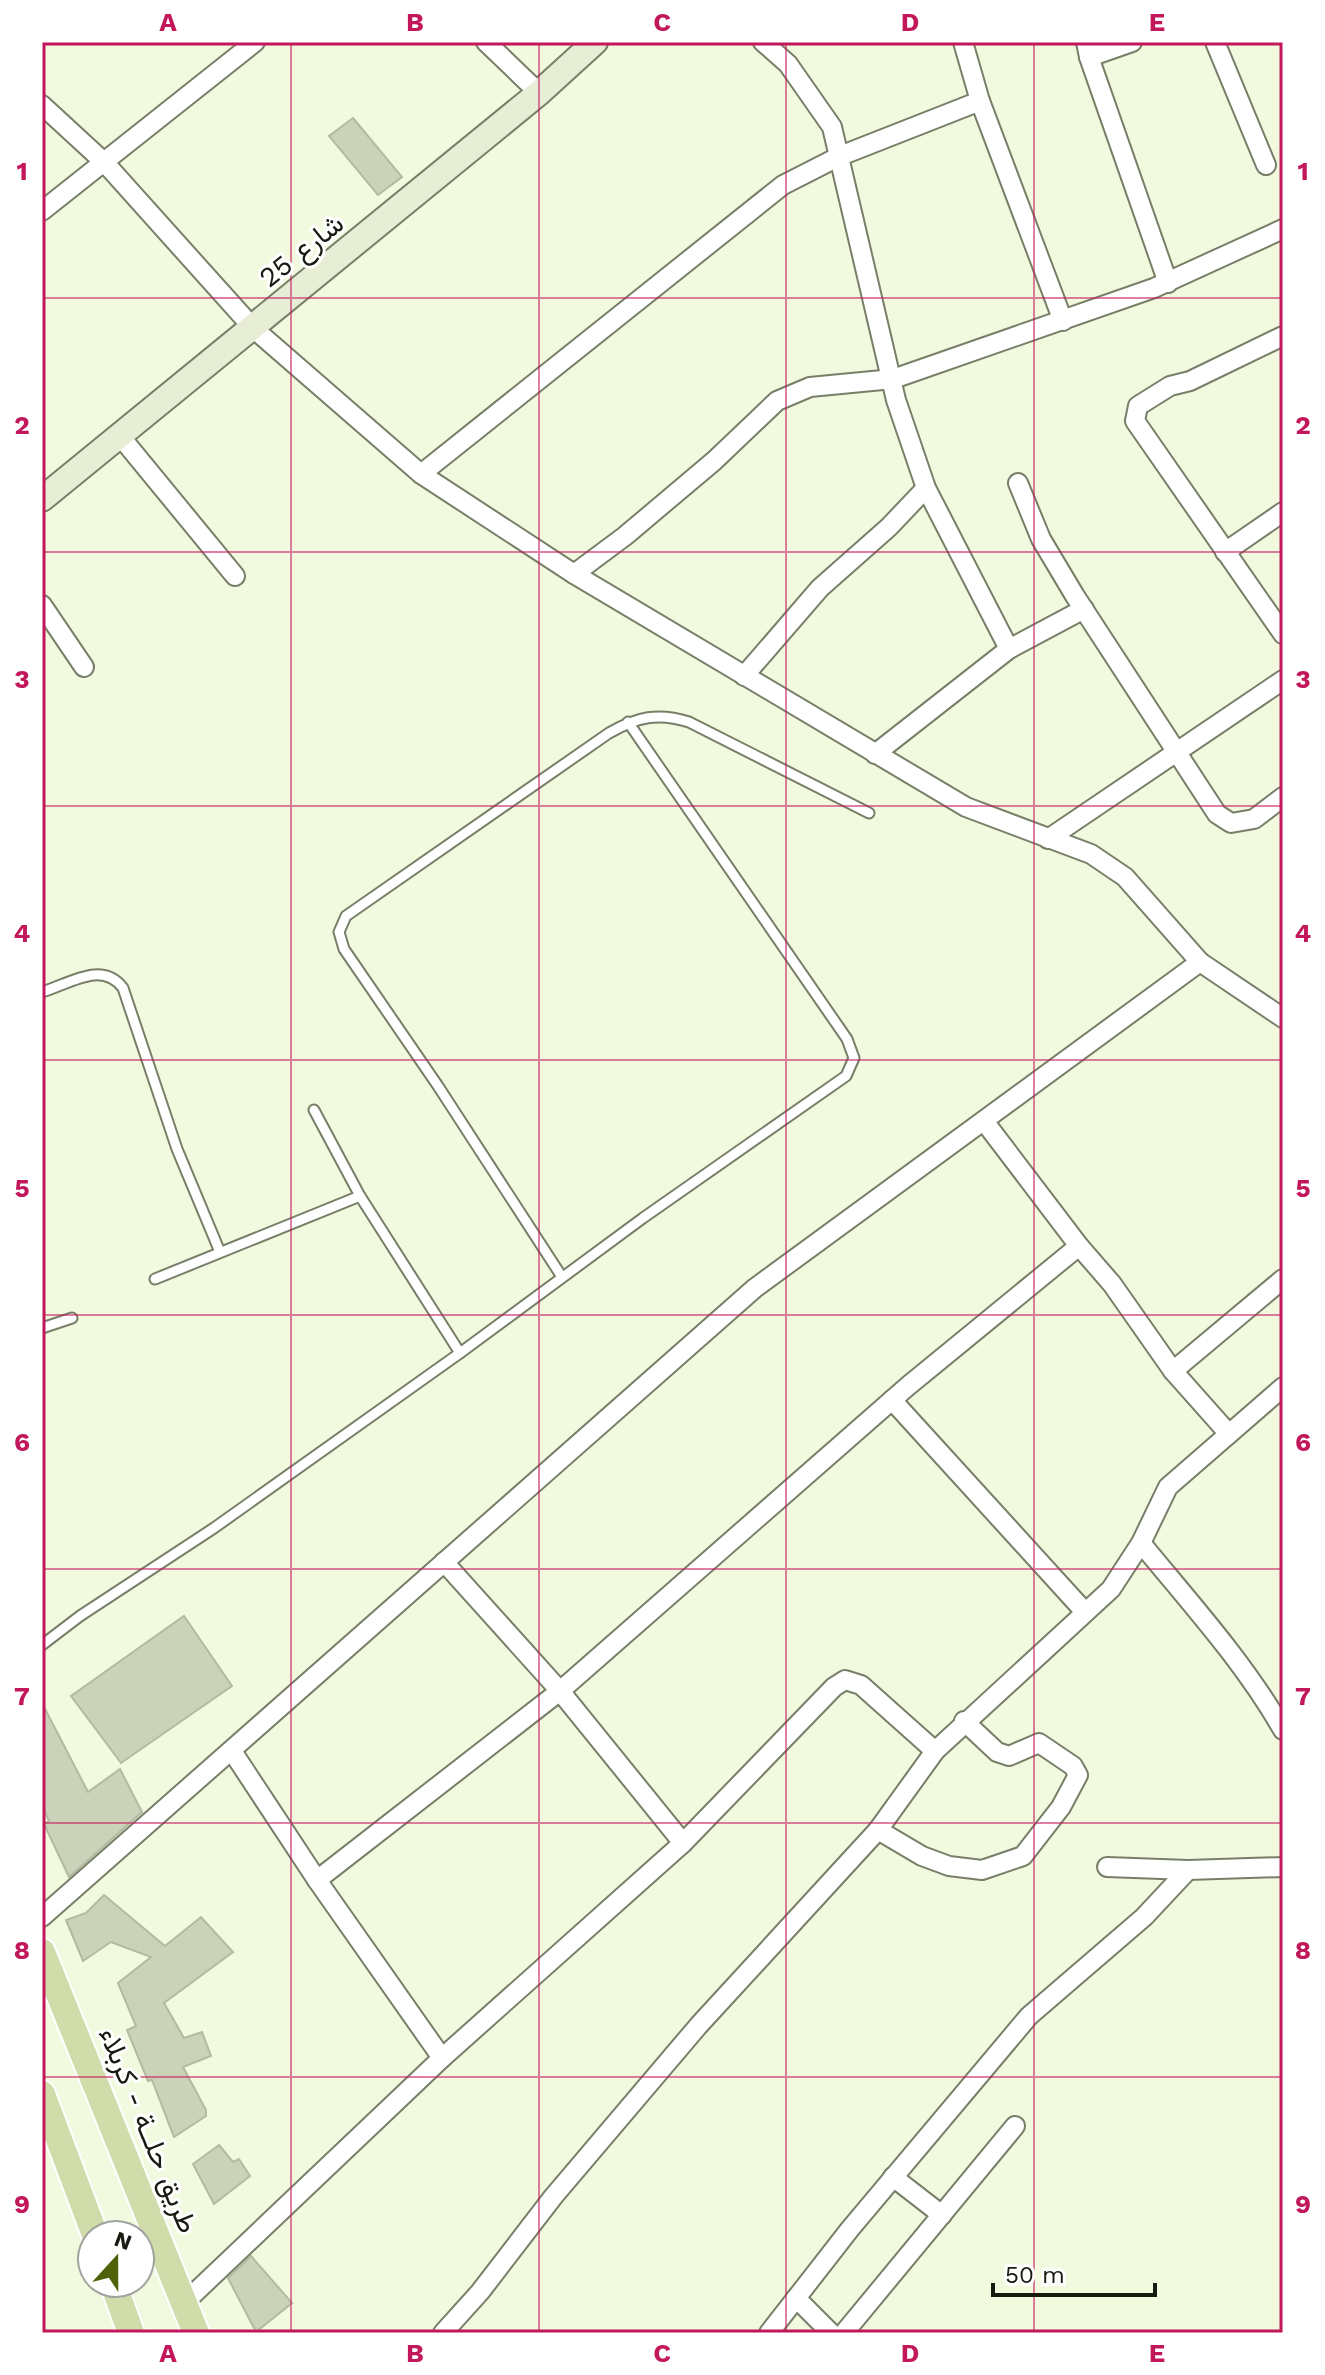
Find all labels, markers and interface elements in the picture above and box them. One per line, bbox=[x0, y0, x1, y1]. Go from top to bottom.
text: A bbox=[159, 7, 177, 37]
text: B bbox=[406, 7, 424, 37]
text: C bbox=[653, 7, 671, 37]
text: D bbox=[901, 7, 919, 37]
text: E bbox=[1149, 7, 1165, 37]
text: 1 bbox=[16, 156, 28, 186]
text: 1 bbox=[1297, 156, 1309, 186]
street label: شارع 25 bbox=[253, 207, 351, 296]
text: 2 bbox=[14, 410, 30, 440]
text: 2 bbox=[1295, 410, 1311, 440]
text: 3 bbox=[14, 664, 30, 694]
text: 3 bbox=[1295, 664, 1311, 694]
text: 4 bbox=[14, 918, 31, 948]
text: 4 bbox=[1295, 918, 1312, 948]
text: 5 bbox=[14, 1173, 30, 1203]
text: 5 bbox=[1295, 1173, 1311, 1203]
text: 6 bbox=[14, 1427, 30, 1457]
text: 6 bbox=[1295, 1427, 1311, 1457]
text: 7 bbox=[14, 1681, 30, 1711]
text: 7 bbox=[1295, 1681, 1311, 1711]
text: 8 bbox=[14, 1935, 30, 1965]
text: 8 bbox=[1295, 1935, 1311, 1965]
street label: طريق حلــة - كربلاء bbox=[91, 2023, 205, 2238]
text: 9 bbox=[14, 2189, 30, 2219]
text: 9 bbox=[1295, 2189, 1311, 2219]
north arrow bbox=[76, 2219, 156, 2299]
text: N bbox=[111, 2226, 135, 2255]
scale bar bbox=[993, 2247, 1155, 2297]
text: 50 m bbox=[1005, 2261, 1065, 2289]
text: A bbox=[159, 2338, 177, 2368]
text: B bbox=[406, 2338, 424, 2368]
text: C bbox=[653, 2338, 671, 2368]
text: D bbox=[901, 2338, 919, 2368]
text: E bbox=[1149, 2338, 1165, 2368]

